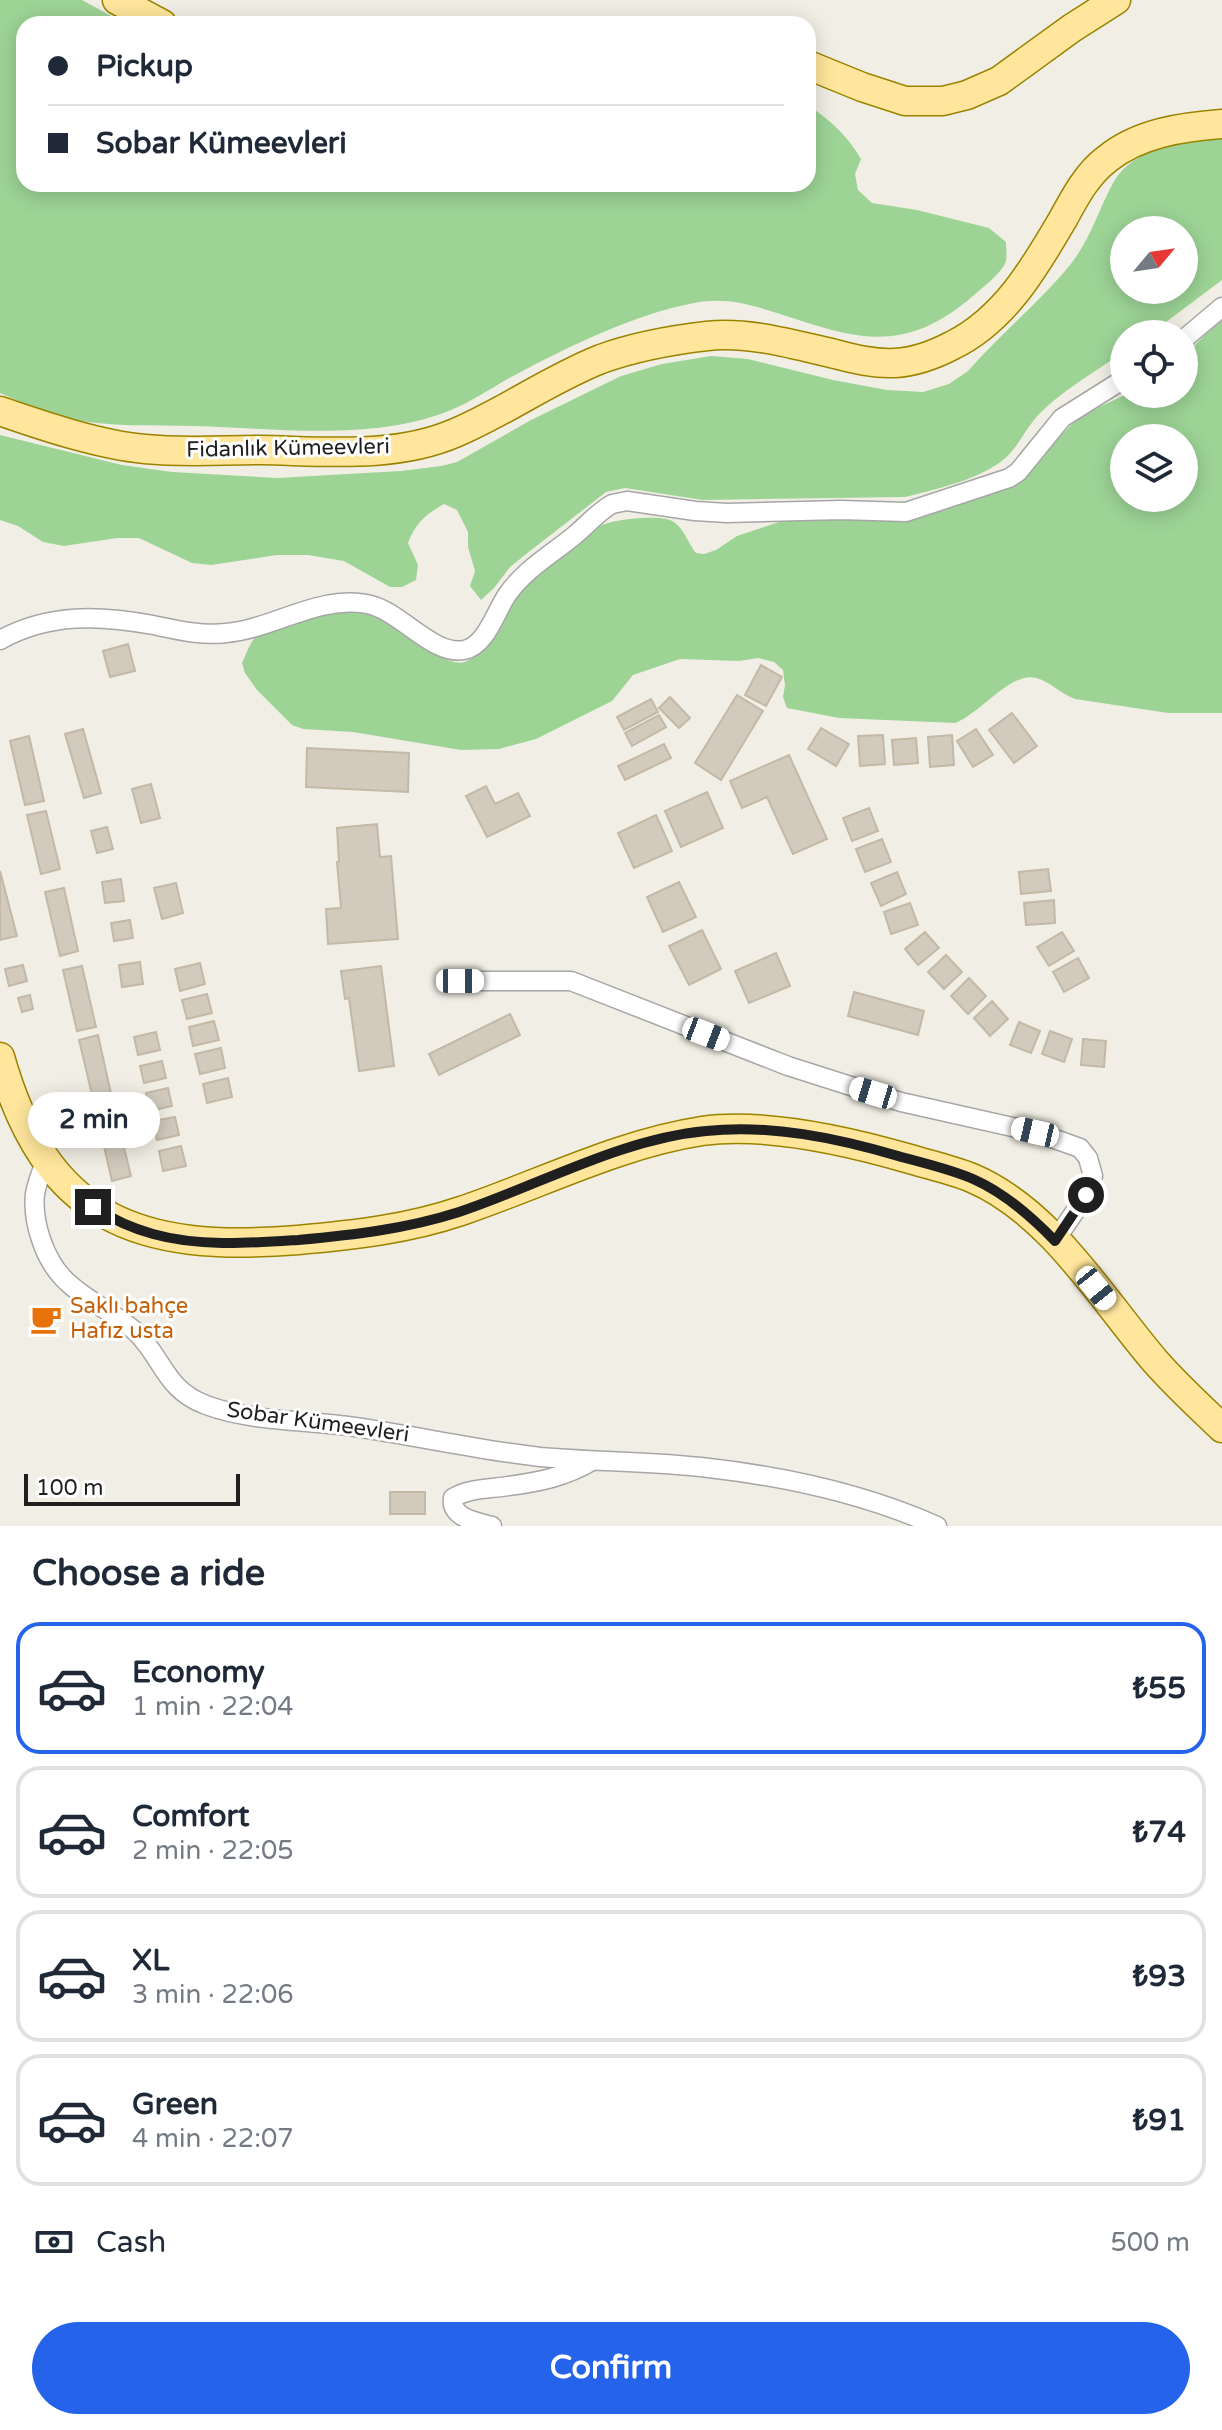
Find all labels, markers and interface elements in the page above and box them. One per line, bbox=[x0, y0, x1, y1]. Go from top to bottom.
text: Pickup bbox=[96, 48, 193, 85]
text: Sobar Kümeevleri bbox=[96, 125, 347, 162]
north arrow bbox=[1110, 216, 1198, 304]
map controls bbox=[1110, 216, 1198, 512]
button: locate bbox=[1110, 320, 1198, 408]
button: layers bbox=[1110, 424, 1198, 512]
street label: Fidanlık Kümeevleri bbox=[186, 433, 390, 463]
car bbox=[436, 969, 484, 993]
car bbox=[679, 1014, 733, 1054]
car bbox=[847, 1075, 899, 1111]
callout: 2 min bbox=[27, 1091, 159, 1147]
text: 2 min bbox=[59, 1104, 129, 1135]
car bbox=[1009, 1115, 1061, 1149]
route start bbox=[1068, 1177, 1104, 1213]
route end bbox=[75, 1189, 111, 1225]
car bbox=[1072, 1262, 1120, 1314]
place label: Saklı bahçe Hafız usta bbox=[70, 1293, 188, 1344]
cafe icon: Saklı bahçe Hafız usta bbox=[29, 1302, 63, 1336]
street label: Sobar Kümeevleri bbox=[225, 1396, 411, 1448]
scale bar bbox=[24, 1470, 240, 1506]
text: 100 m bbox=[36, 1475, 103, 1501]
text: Choose a ride bbox=[32, 1552, 265, 1595]
icon: car bbox=[36, 1652, 108, 1724]
text: Economy bbox=[132, 1654, 265, 1691]
text: ₺55 bbox=[1132, 1670, 1186, 1707]
text: 1 min · 22:04 bbox=[132, 1691, 294, 1722]
icon: car bbox=[36, 1796, 108, 1868]
text: Comfort bbox=[132, 1798, 250, 1835]
text: ₺74 bbox=[1132, 1814, 1186, 1851]
text: 2 min · 22:05 bbox=[132, 1835, 294, 1866]
icon: car bbox=[36, 1940, 108, 2012]
text: XL bbox=[132, 1942, 169, 1979]
text: ₺93 bbox=[1132, 1958, 1186, 1995]
text: 3 min · 22:06 bbox=[132, 1979, 294, 2010]
icon: car bbox=[36, 2084, 108, 2156]
text: Green bbox=[132, 2086, 218, 2123]
text: ₺91 bbox=[1132, 2102, 1186, 2139]
text: 4 min · 22:07 bbox=[132, 2123, 294, 2154]
icon: cash bbox=[32, 2220, 76, 2264]
text: Cash bbox=[96, 2224, 166, 2261]
text: 500 m bbox=[1110, 2227, 1190, 2258]
button: Confirm bbox=[32, 2322, 1190, 2414]

